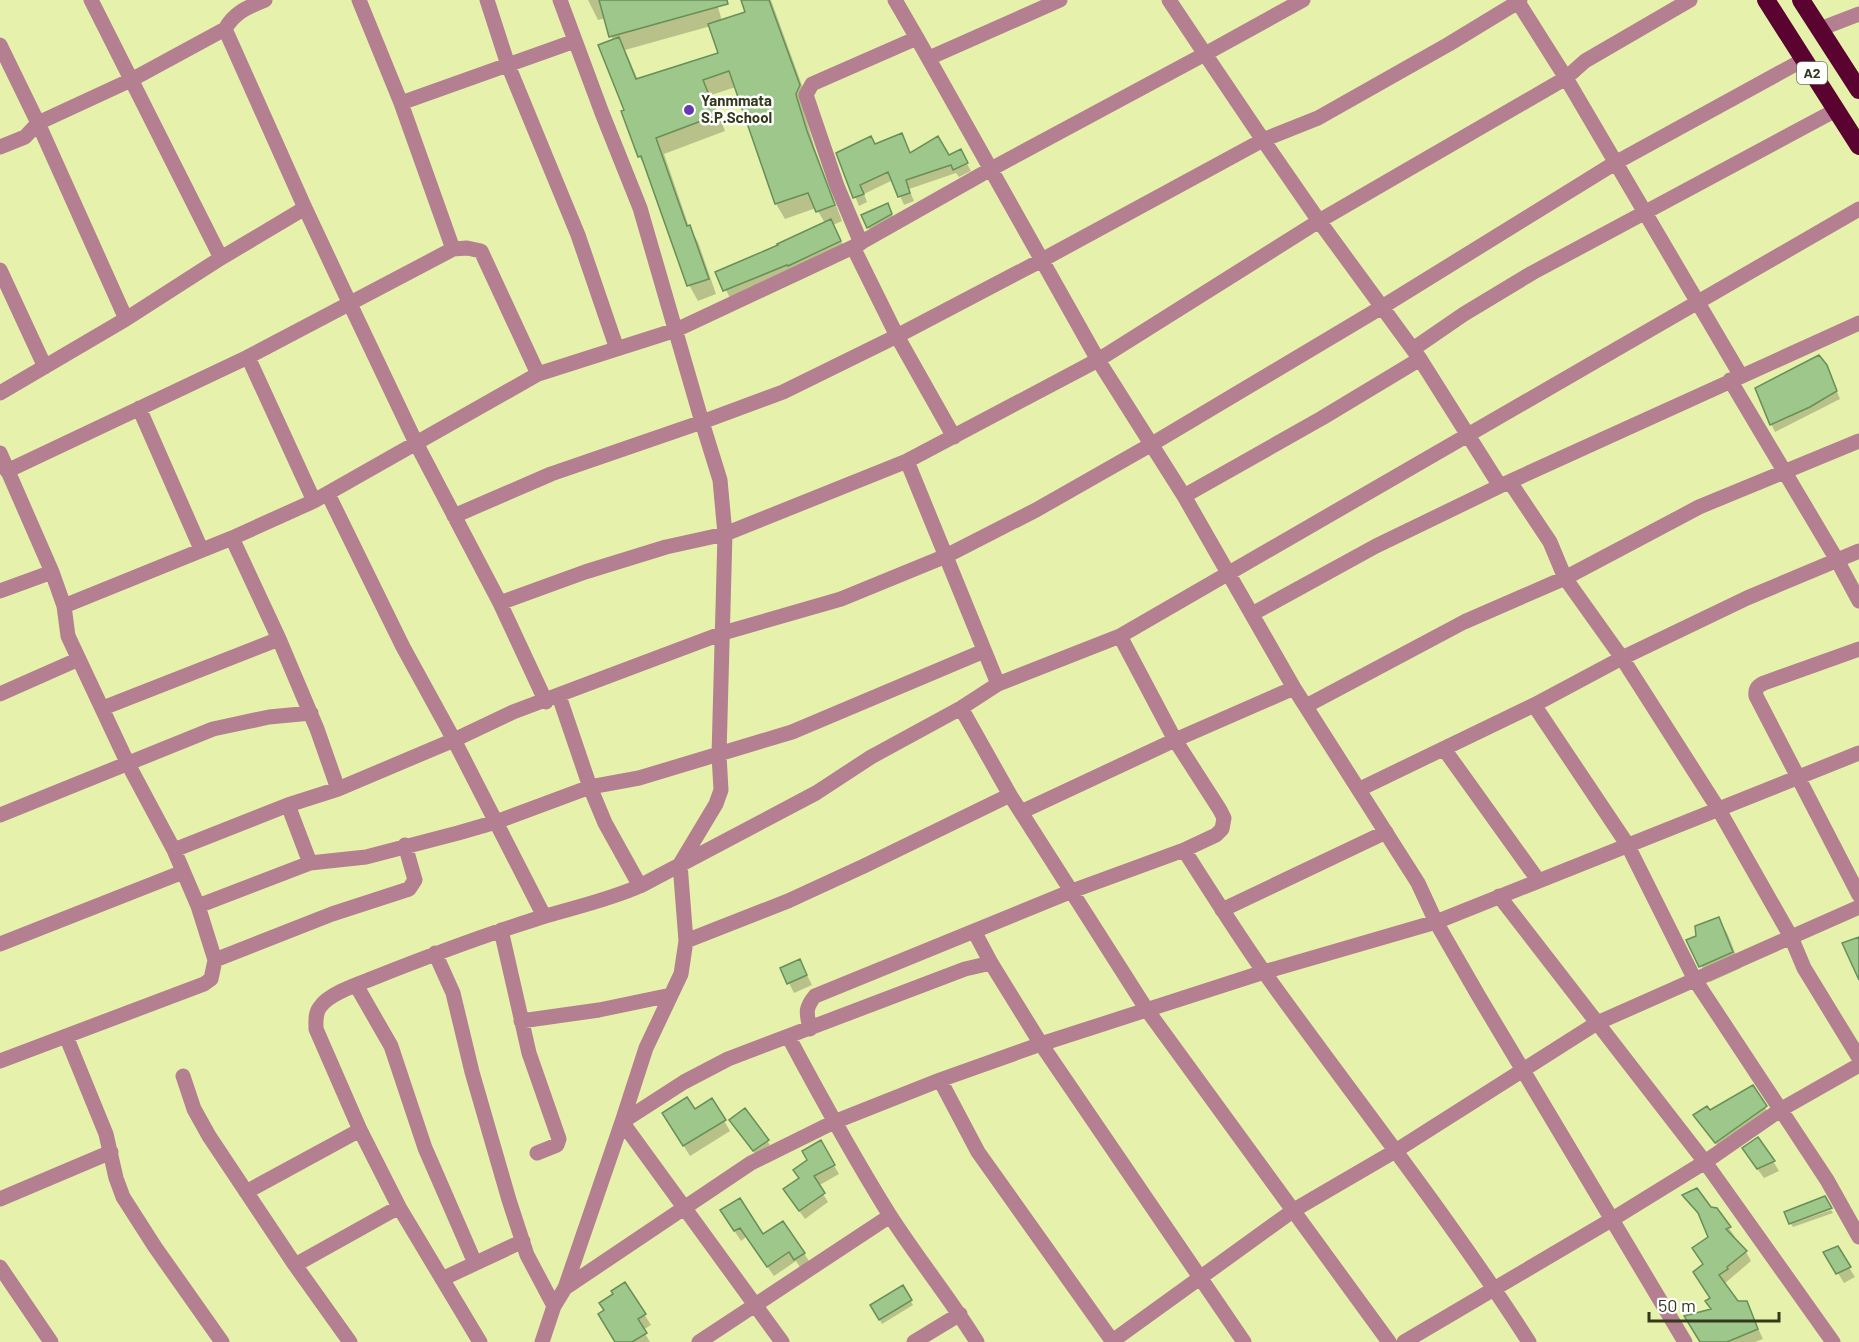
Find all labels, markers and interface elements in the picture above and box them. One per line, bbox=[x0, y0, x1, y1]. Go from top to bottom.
road number: A2 bbox=[1797, 62, 1827, 84]
place label: Yanmmata S.P.School bbox=[701, 91, 772, 126]
marker: Yanmmata S.P.School bbox=[682, 103, 696, 117]
scale bar bbox=[1649, 1285, 1780, 1323]
text: 50 m bbox=[1658, 1294, 1696, 1316]

